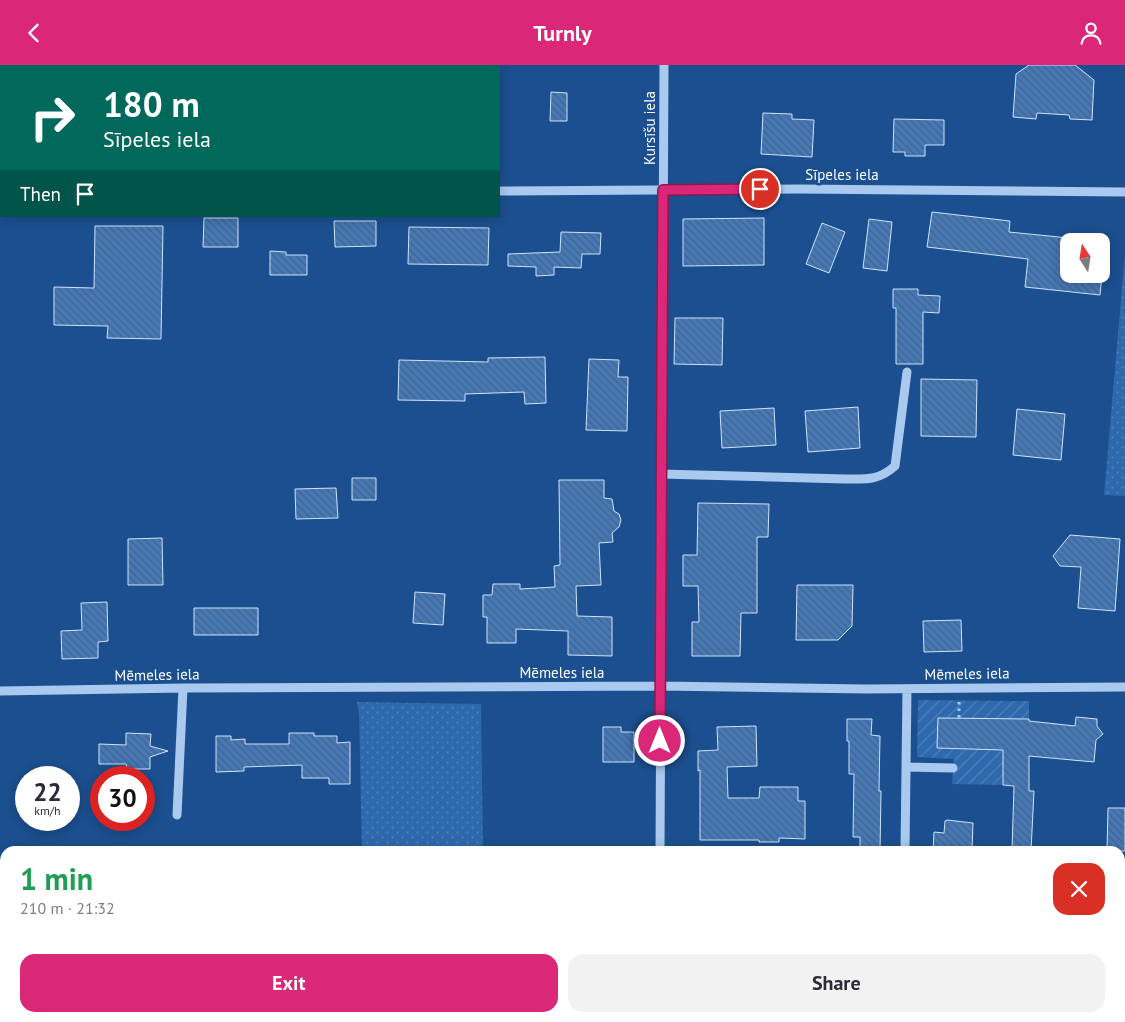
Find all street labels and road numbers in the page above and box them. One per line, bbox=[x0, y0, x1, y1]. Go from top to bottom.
street label: Kursīšu iela bbox=[640, 91, 659, 165]
street label: Sīpeles iela bbox=[805, 165, 879, 184]
street label: Mēmeles iela bbox=[519, 663, 605, 682]
street label: Mēmeles iela bbox=[924, 663, 1010, 684]
street label: Mēmeles iela bbox=[114, 664, 200, 685]

